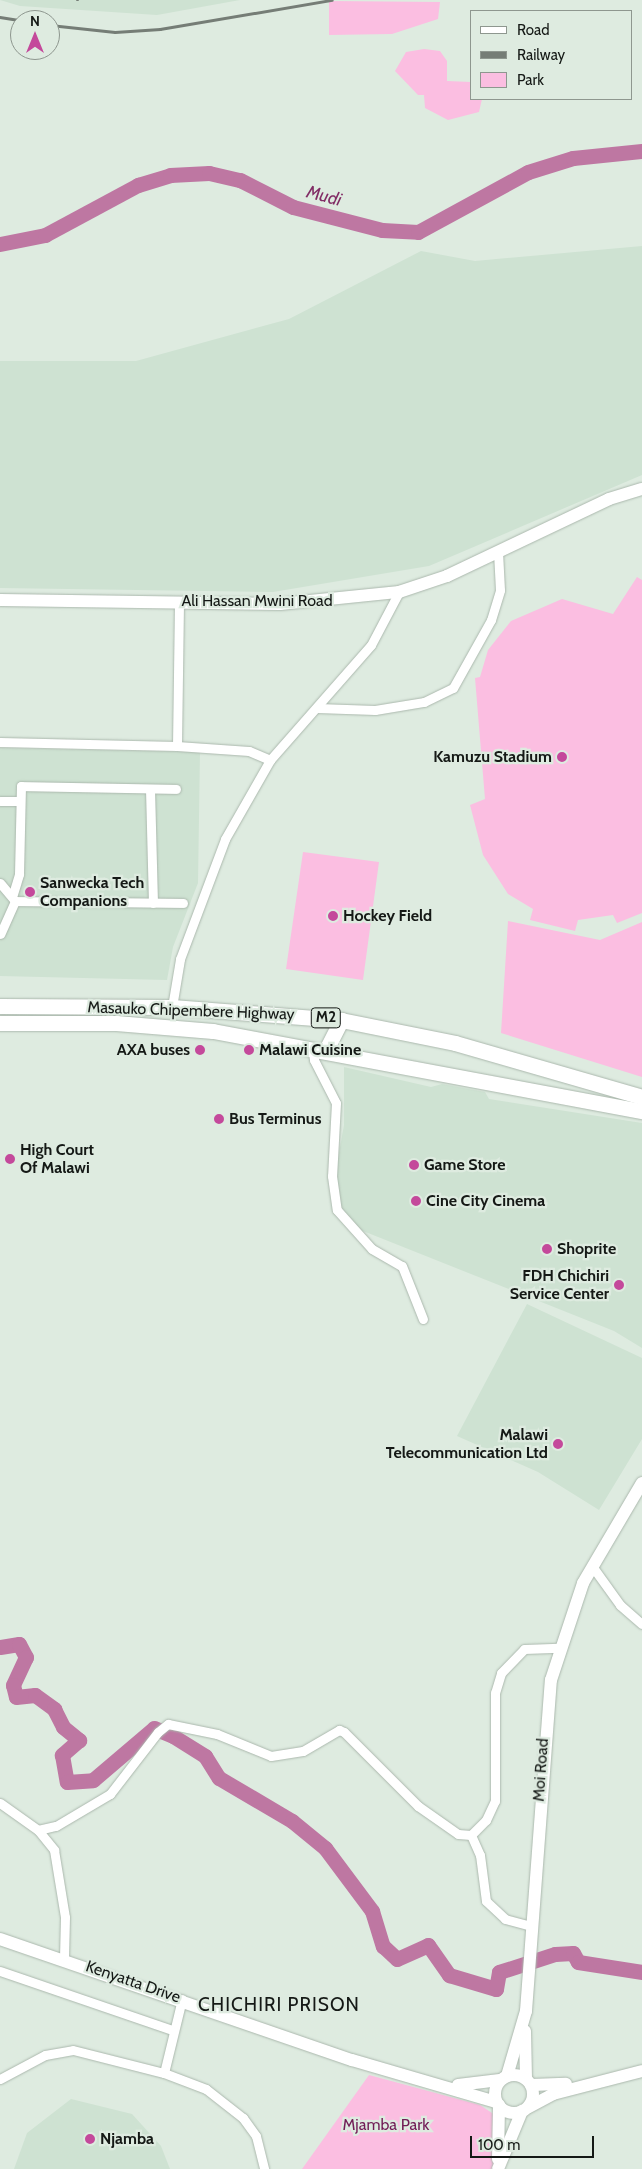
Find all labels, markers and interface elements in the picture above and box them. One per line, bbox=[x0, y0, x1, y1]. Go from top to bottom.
north arrow bbox=[10, 10, 60, 60]
legend bbox=[470, 10, 632, 100]
text: N bbox=[30, 12, 40, 30]
text: Road bbox=[517, 21, 550, 39]
text: Railway bbox=[517, 46, 565, 64]
text: Park bbox=[517, 71, 544, 89]
water label: Mudi bbox=[304, 181, 344, 211]
street label: Ali Hassan Mwini Road bbox=[181, 591, 333, 611]
place label: Kamuzu Stadium bbox=[433, 747, 552, 767]
marker: Kamuzu Stadium bbox=[556, 751, 568, 763]
place label: Sanwecka Tech Companions bbox=[40, 873, 144, 911]
marker: Sanwecka Tech Companions bbox=[24, 886, 36, 898]
place label: Hockey Field bbox=[343, 906, 432, 926]
marker: Hockey Field bbox=[327, 910, 339, 922]
street label: Masauko Chipembere Highway bbox=[87, 998, 295, 1024]
road number: M2 bbox=[310, 1006, 342, 1030]
place label: AXA buses bbox=[117, 1040, 190, 1060]
place label: Malawi Cuisine bbox=[259, 1040, 361, 1060]
marker: AXA buses bbox=[194, 1044, 206, 1056]
marker: Malawi Cuisine bbox=[243, 1044, 255, 1056]
place label: Bus Terminus bbox=[229, 1109, 321, 1129]
marker: Bus Terminus bbox=[213, 1113, 225, 1125]
place label: High Court Of Malawi bbox=[20, 1140, 94, 1178]
marker: High Court Of Malawi bbox=[4, 1153, 16, 1165]
place label: Game Store bbox=[424, 1155, 505, 1175]
marker: Game Store bbox=[408, 1159, 420, 1171]
place label: Cine City Cinema bbox=[426, 1191, 545, 1211]
marker: Cine City Cinema bbox=[410, 1195, 422, 1207]
place label: Shoprite bbox=[557, 1239, 616, 1259]
marker: Shoprite bbox=[541, 1243, 553, 1255]
place label: FDH Chichiri Service Center bbox=[510, 1266, 609, 1304]
marker: FDH Chichiri Service Center bbox=[613, 1279, 625, 1291]
place label: Malawi Telecommunication Ltd bbox=[386, 1425, 548, 1463]
marker: Malawi Telecommunication Ltd bbox=[552, 1438, 564, 1450]
street label: Moi Road bbox=[529, 1738, 553, 1802]
street label: Kenyatta Drive bbox=[83, 1957, 183, 2007]
district label: CHICHIRI PRISON bbox=[196, 1994, 362, 2016]
park label: Mjamba Park bbox=[343, 2115, 429, 2135]
scale bar bbox=[472, 2126, 596, 2158]
place label: Njamba bbox=[100, 2129, 154, 2149]
marker: Njamba bbox=[84, 2133, 96, 2145]
text: 100 m bbox=[478, 2136, 520, 2154]

